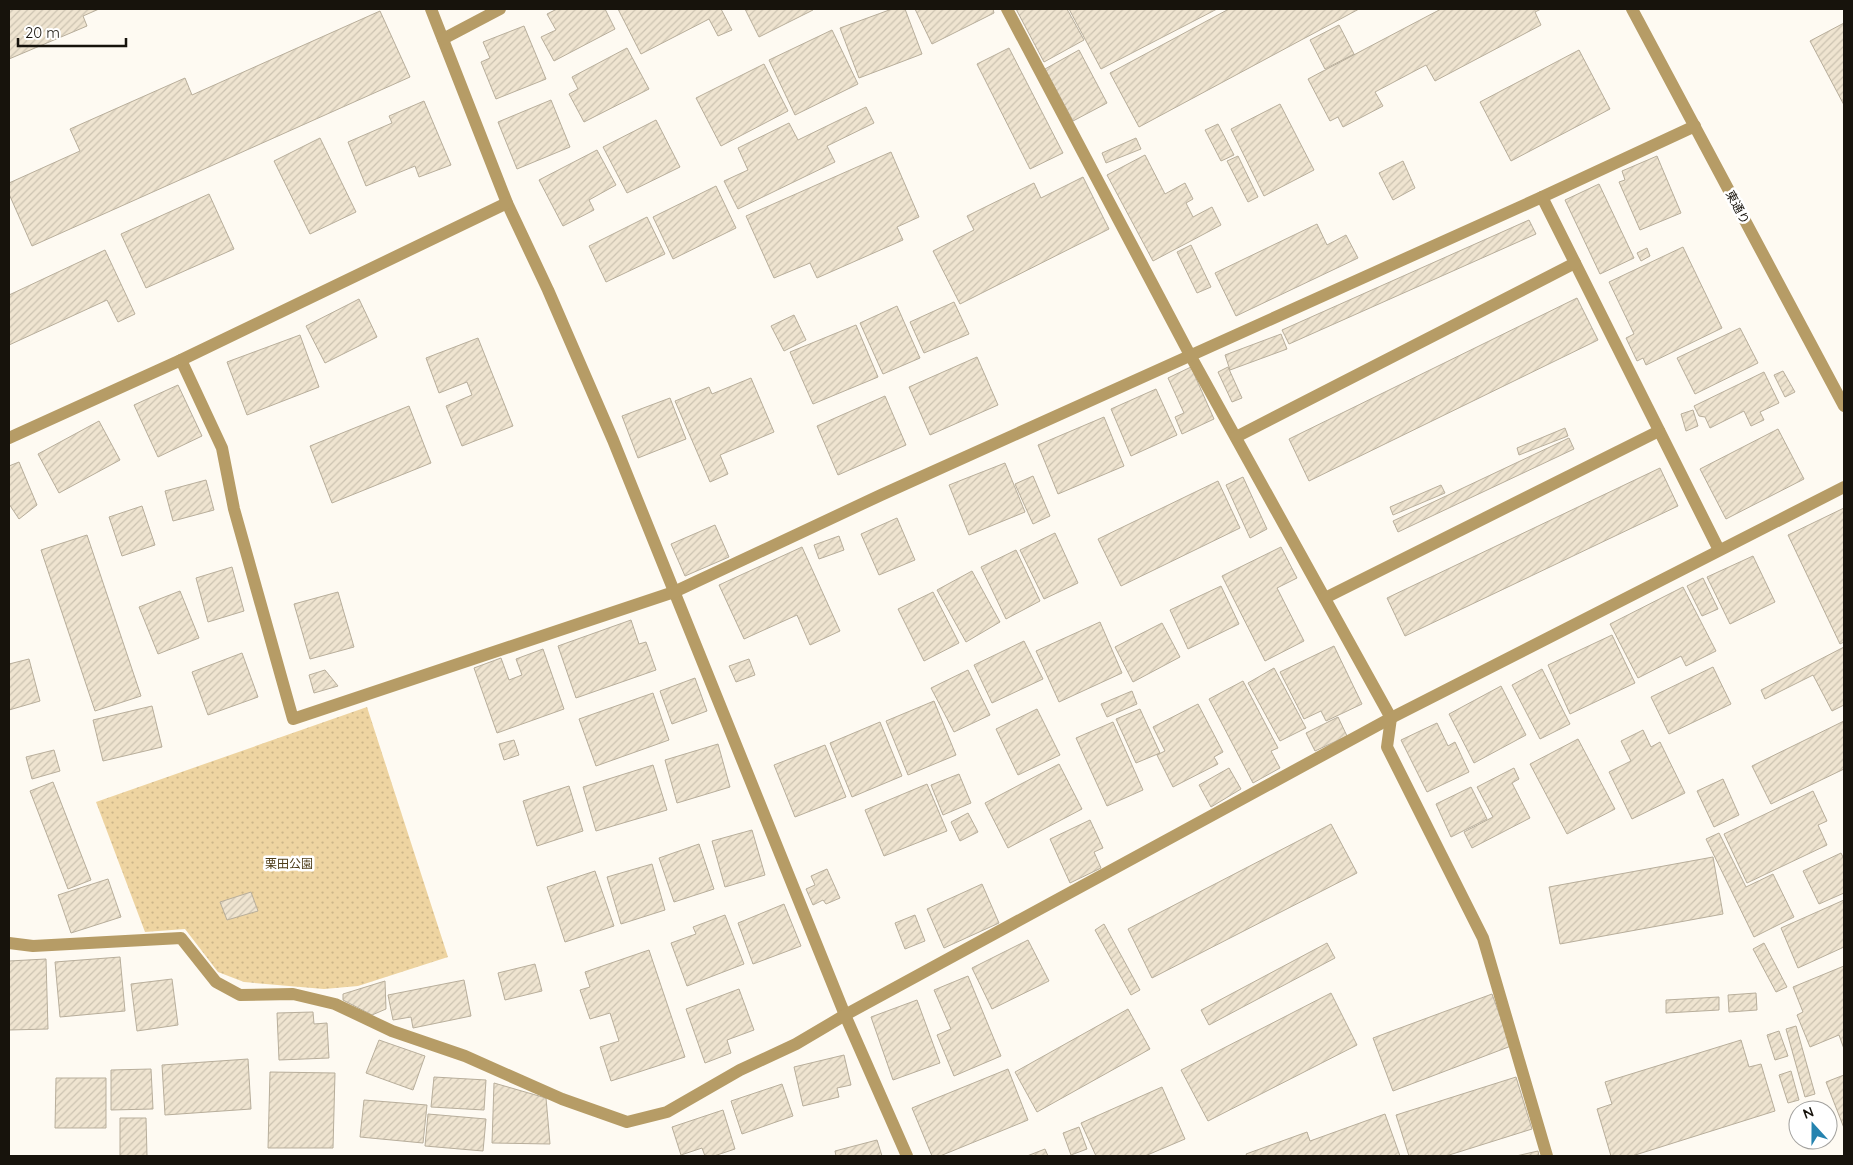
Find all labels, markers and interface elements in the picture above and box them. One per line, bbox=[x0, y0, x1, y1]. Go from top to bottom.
scale bar bbox=[18, 15, 125, 47]
text: 20 m bbox=[25, 23, 60, 42]
street label: 東通り bbox=[1723, 188, 1753, 226]
park label: 栗田公園 bbox=[265, 856, 313, 871]
north arrow bbox=[1788, 1100, 1838, 1150]
text: N bbox=[1800, 1103, 1816, 1123]

